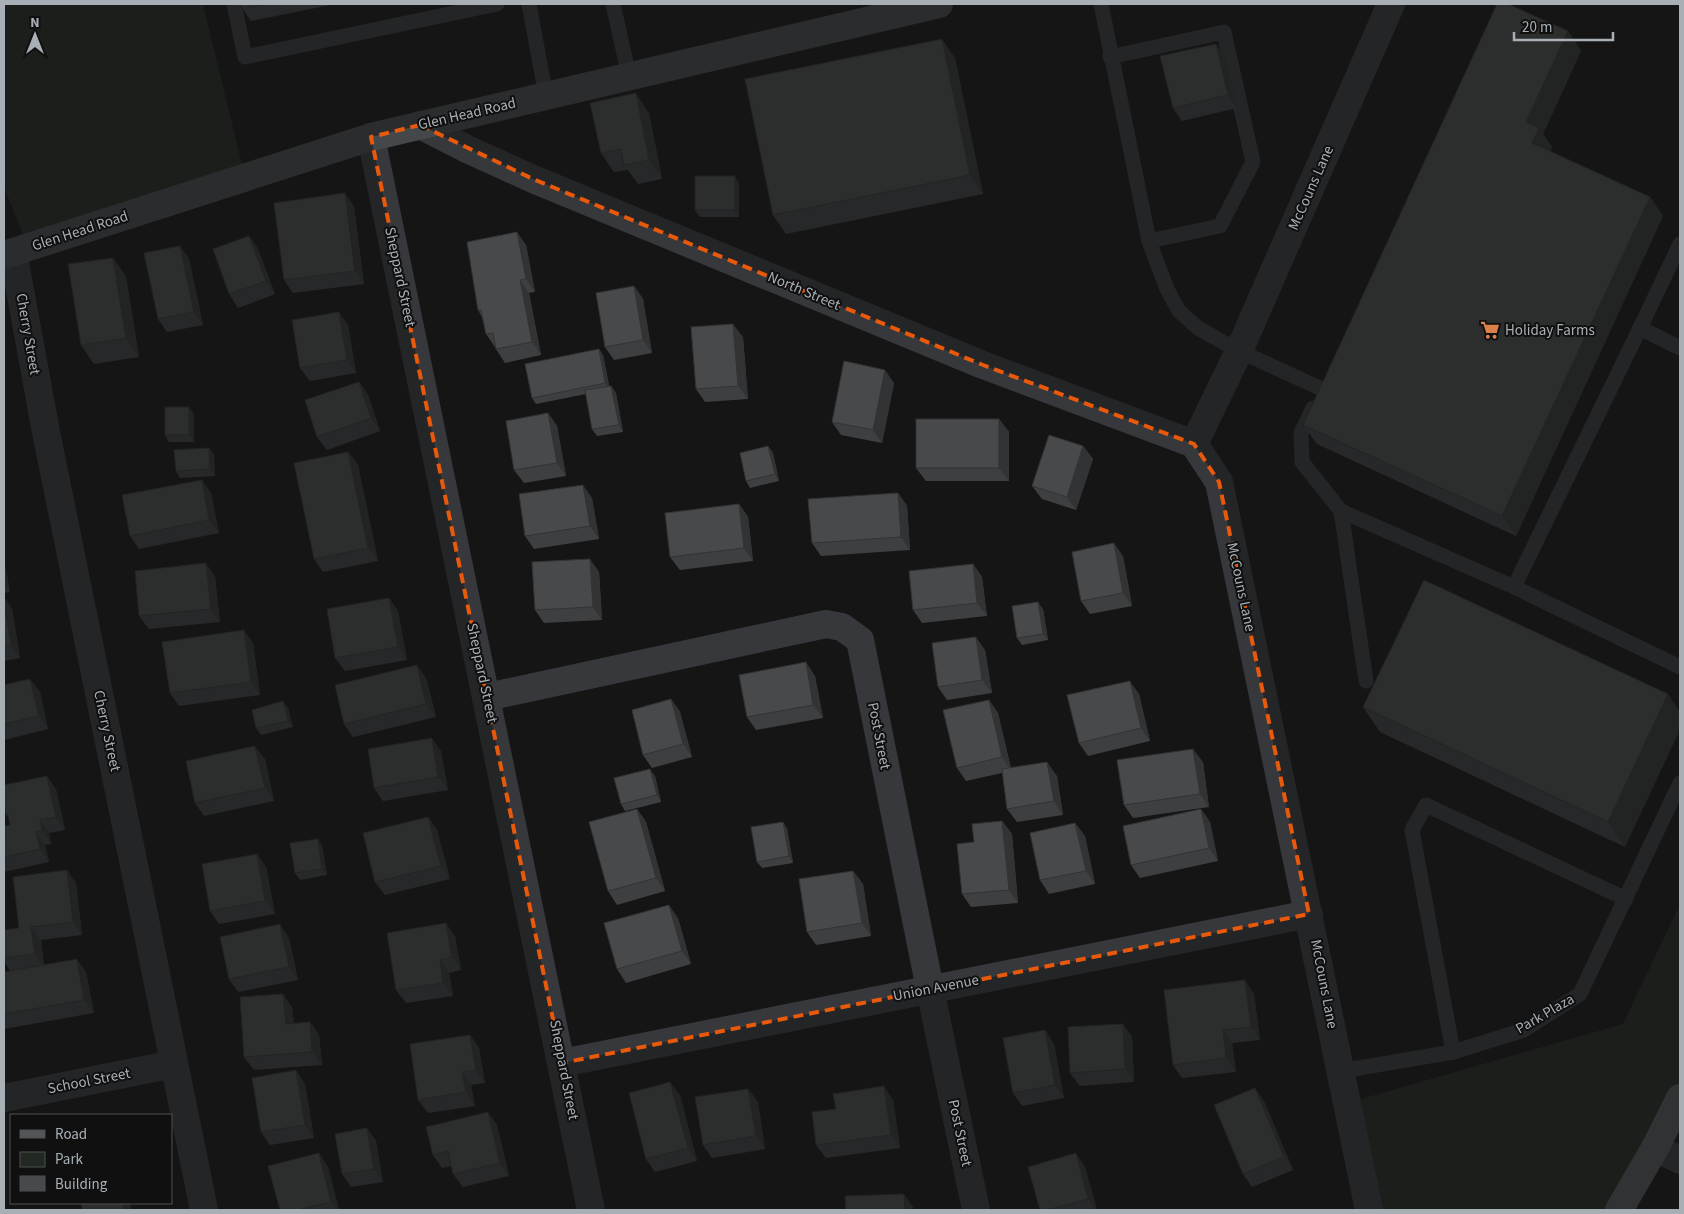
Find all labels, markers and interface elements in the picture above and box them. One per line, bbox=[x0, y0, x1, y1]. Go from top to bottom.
north arrow bbox=[10, 10, 60, 60]
scale bar bbox=[1514, 10, 1613, 42]
text: N bbox=[30, 13, 40, 33]
text: 20 m bbox=[1522, 17, 1552, 38]
street label: Glen Head Road bbox=[416, 93, 518, 135]
street label: McCouns Lane bbox=[1283, 142, 1339, 234]
street label: Glen Head Road bbox=[29, 206, 131, 256]
street label: Sheppard Street bbox=[379, 225, 421, 329]
street label: North Street bbox=[765, 266, 843, 316]
street label: Cherry Street bbox=[10, 292, 46, 376]
supermarket icon: Holiday Farms bbox=[1479, 319, 1501, 341]
place label: Holiday Farms bbox=[1505, 320, 1595, 341]
street label: McCouns Lane bbox=[1221, 541, 1261, 633]
street label: Sheppard Street bbox=[461, 621, 503, 725]
street label: Cherry Street bbox=[88, 688, 126, 774]
street label: Post Street bbox=[862, 701, 896, 771]
street label: McCouns Lane bbox=[1305, 938, 1343, 1030]
street label: Union Avenue bbox=[891, 969, 981, 1007]
street label: Park Plaza bbox=[1512, 989, 1578, 1039]
street label: Sheppard Street bbox=[544, 1018, 584, 1122]
street label: School Street bbox=[46, 1063, 132, 1099]
street label: Post Street bbox=[943, 1098, 977, 1168]
legend bbox=[10, 1114, 172, 1204]
text: Road bbox=[55, 1124, 87, 1145]
text: Park bbox=[55, 1149, 84, 1170]
text: Building bbox=[55, 1174, 108, 1195]

